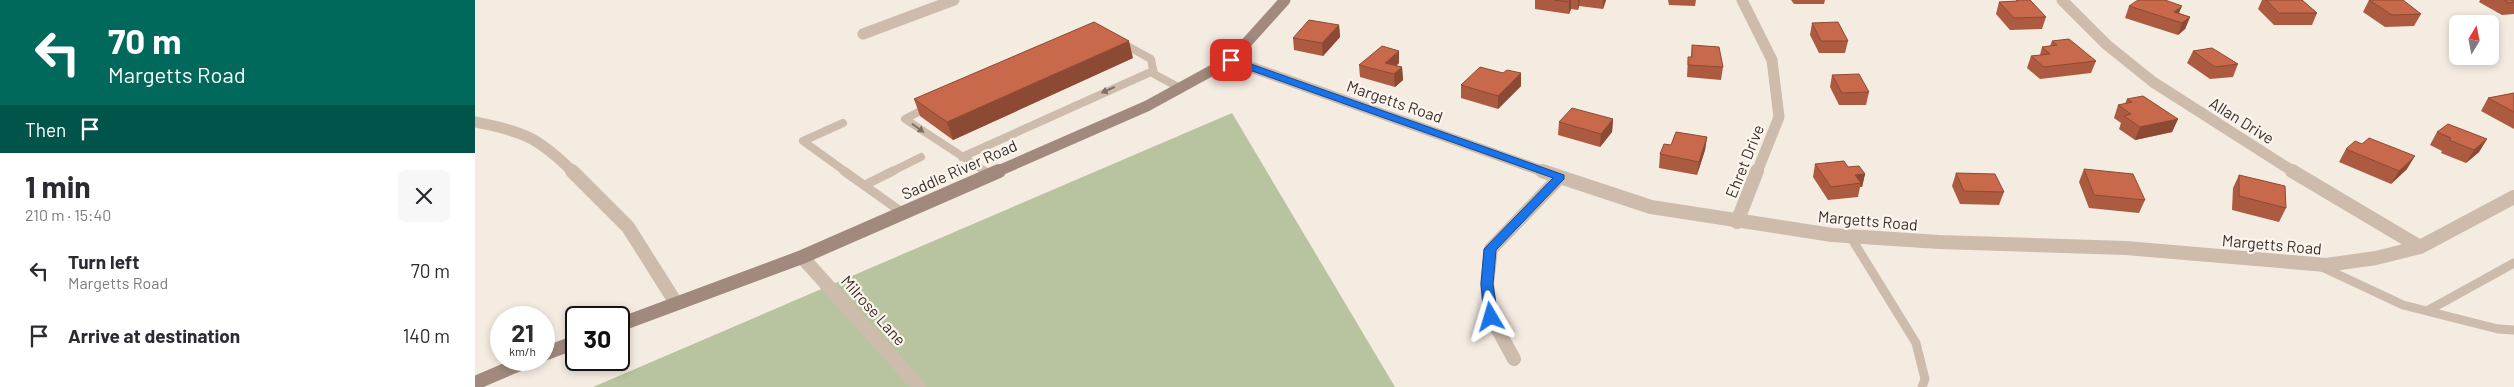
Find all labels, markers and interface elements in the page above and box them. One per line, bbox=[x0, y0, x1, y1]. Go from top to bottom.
north arrow bbox=[2449, 15, 2499, 65]
map controls bbox=[2449, 15, 2499, 65]
text: 70 m bbox=[108, 19, 182, 61]
icon: left bbox=[25, 20, 90, 85]
pin bbox=[1210, 39, 1252, 81]
icon: arrive bbox=[1217, 46, 1245, 74]
text: Margetts Road bbox=[108, 61, 246, 87]
street label: Margetts Road bbox=[1345, 76, 1445, 126]
one-way arrow bbox=[1101, 86, 1115, 94]
street label: Allan Drive bbox=[2206, 93, 2278, 147]
icon: arrive bbox=[76, 115, 104, 143]
text: Then bbox=[25, 118, 66, 141]
street label: Ehret Drive bbox=[1721, 122, 1767, 200]
one-way arrow bbox=[911, 123, 925, 133]
street label: Saddle River Road bbox=[898, 135, 1020, 203]
text: 1 min bbox=[25, 168, 91, 204]
button: close bbox=[398, 170, 450, 222]
text: 210 m · 15:40 bbox=[25, 205, 111, 224]
street label: Margetts Road bbox=[1817, 206, 1919, 234]
street label: Margetts Road bbox=[2221, 230, 2323, 258]
text: Turn left bbox=[68, 250, 139, 273]
icon: left bbox=[25, 257, 53, 285]
text: 70 m bbox=[411, 259, 450, 282]
street label: Milrose Lane bbox=[838, 271, 910, 349]
text: Margetts Road bbox=[68, 273, 168, 292]
position arrow bbox=[1464, 290, 1516, 342]
speed limit sign: 30 bbox=[565, 306, 630, 371]
text: 21 bbox=[511, 317, 534, 347]
icon: arrive bbox=[25, 322, 53, 350]
text: Arrive at destination bbox=[68, 324, 240, 347]
text: 140 m bbox=[403, 324, 450, 347]
text: km/h bbox=[509, 344, 536, 358]

